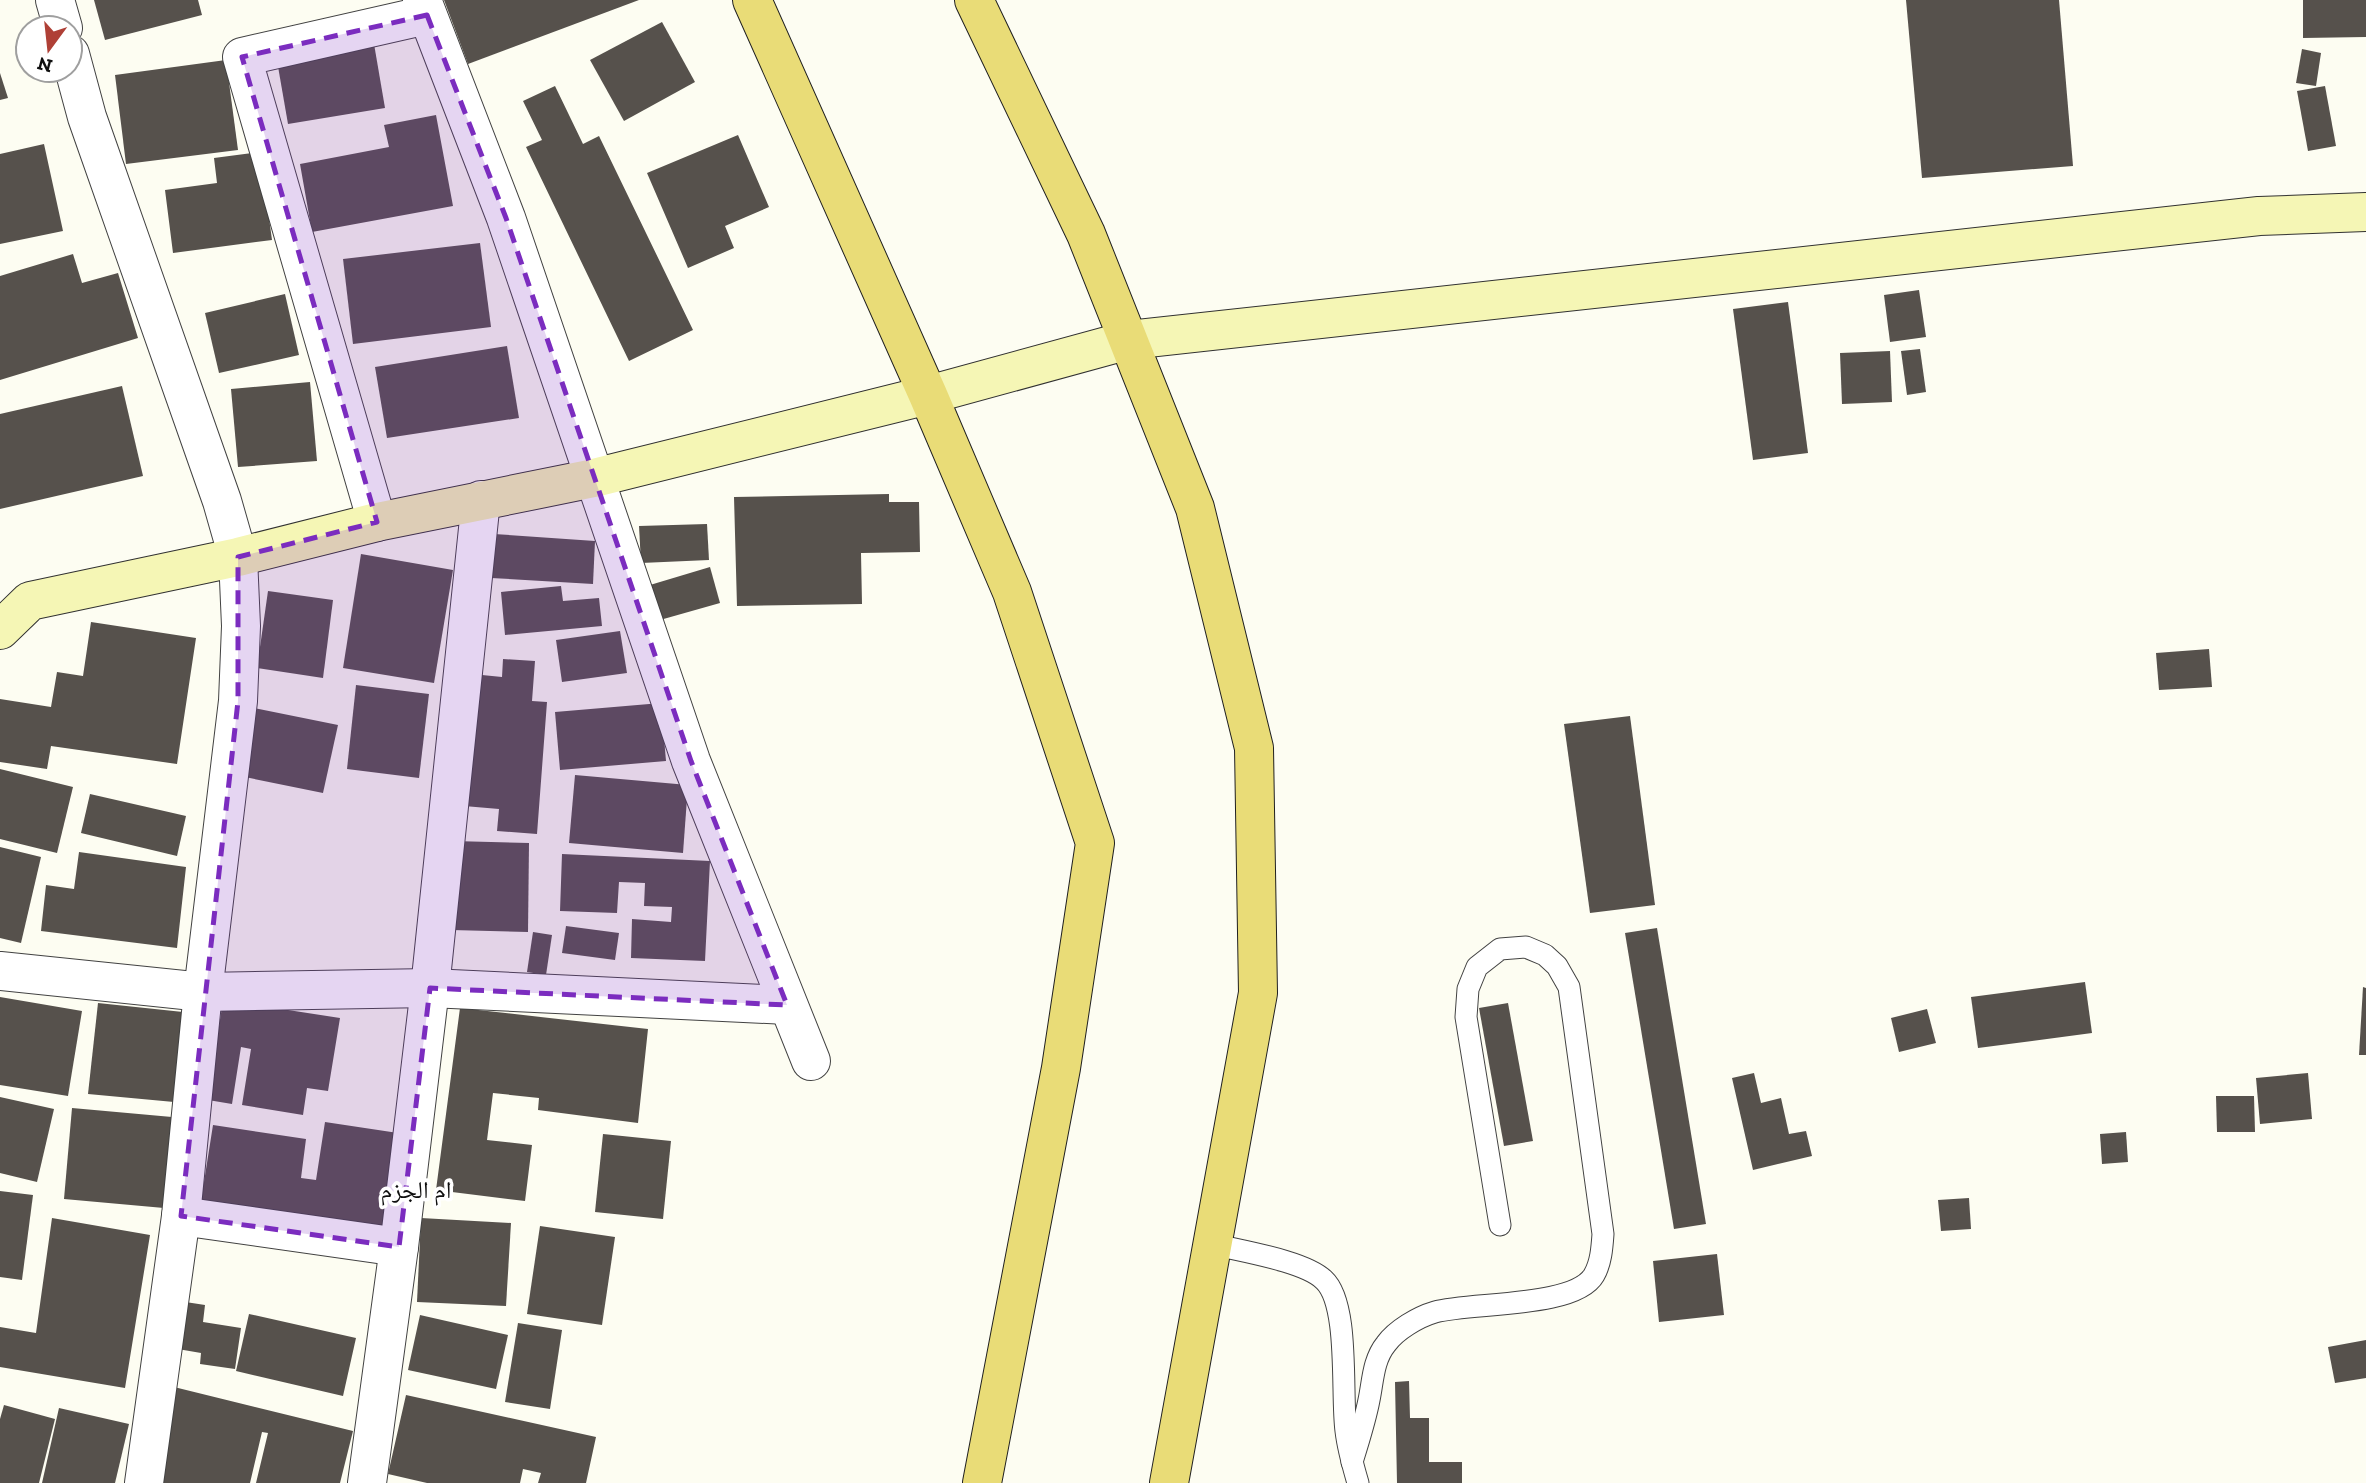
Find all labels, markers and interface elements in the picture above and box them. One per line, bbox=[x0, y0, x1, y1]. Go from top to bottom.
north arrow bbox=[14, 14, 84, 84]
text: N bbox=[35, 52, 55, 78]
district label: ام الجزم bbox=[380, 1175, 452, 1206]

